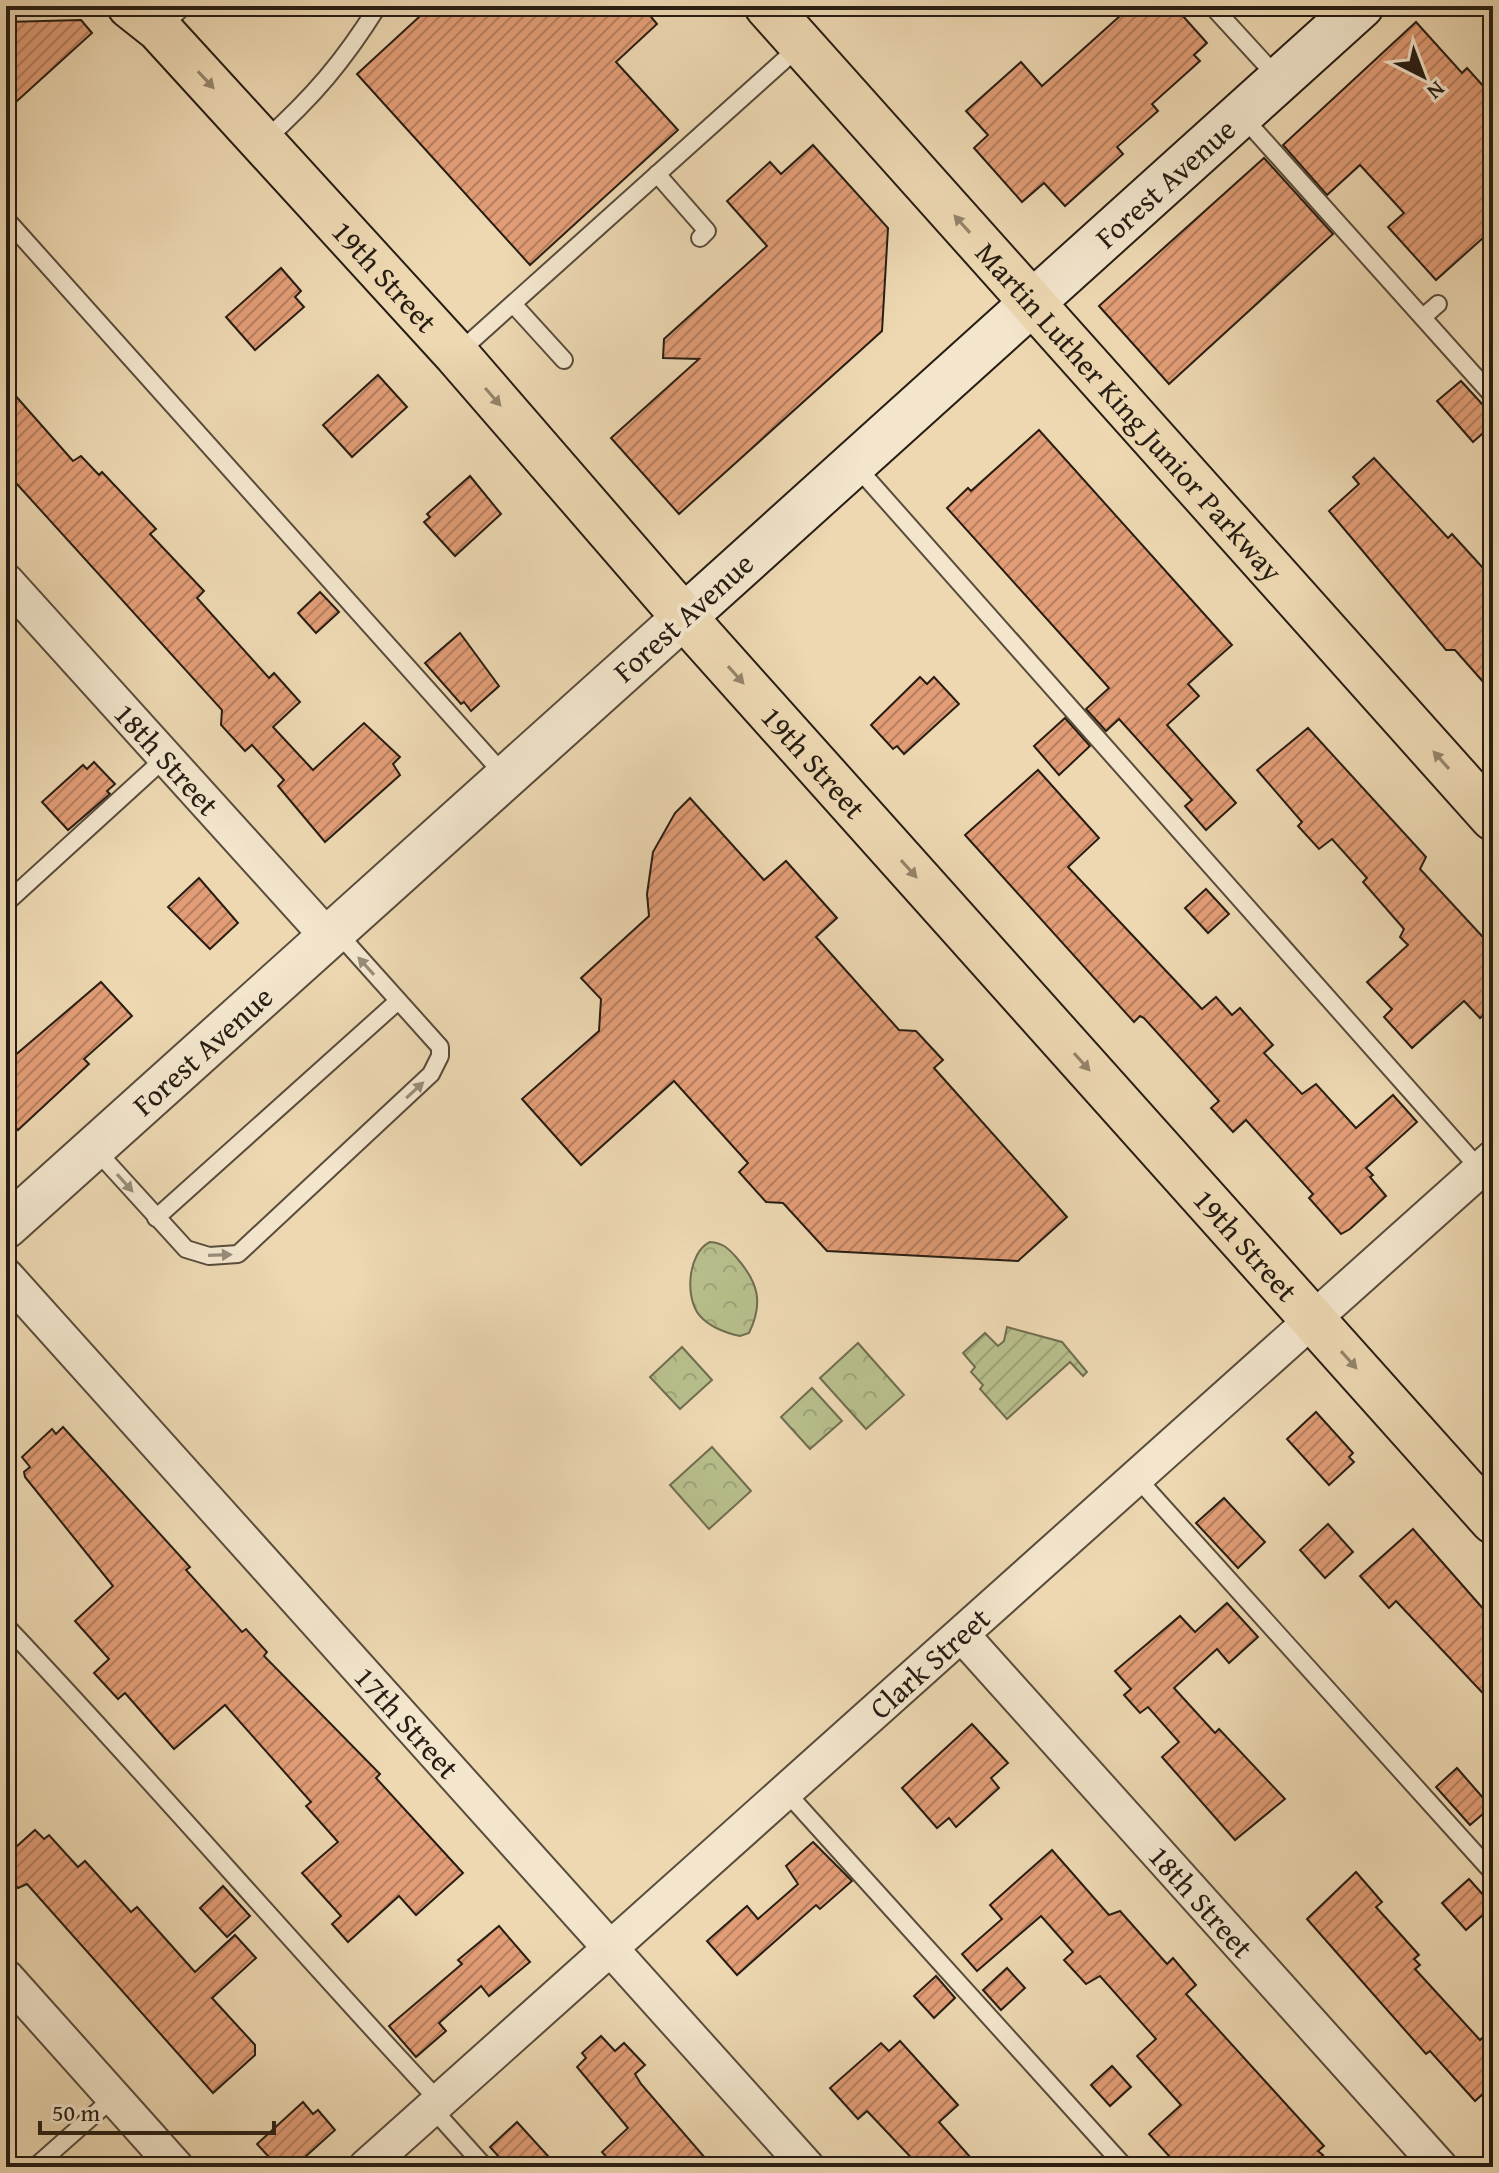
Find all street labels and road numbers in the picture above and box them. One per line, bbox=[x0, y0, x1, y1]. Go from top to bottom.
street label: Forest Avenue bbox=[1085, 108, 1245, 258]
street label: 19th Street bbox=[322, 210, 448, 343]
street label: Martin Luther King Junior Parkway bbox=[966, 232, 1294, 591]
street label: Forest Avenue bbox=[603, 542, 763, 692]
street label: 18th Street bbox=[104, 693, 230, 826]
street label: 19th Street bbox=[751, 696, 877, 829]
street label: Forest Avenue bbox=[122, 975, 282, 1126]
street label: 19th Street bbox=[1183, 1179, 1309, 1312]
street label: Clark Street bbox=[859, 1596, 1000, 1729]
street label: 17th Street bbox=[344, 1656, 470, 1789]
street label: 18th Street bbox=[1138, 1835, 1264, 1968]

